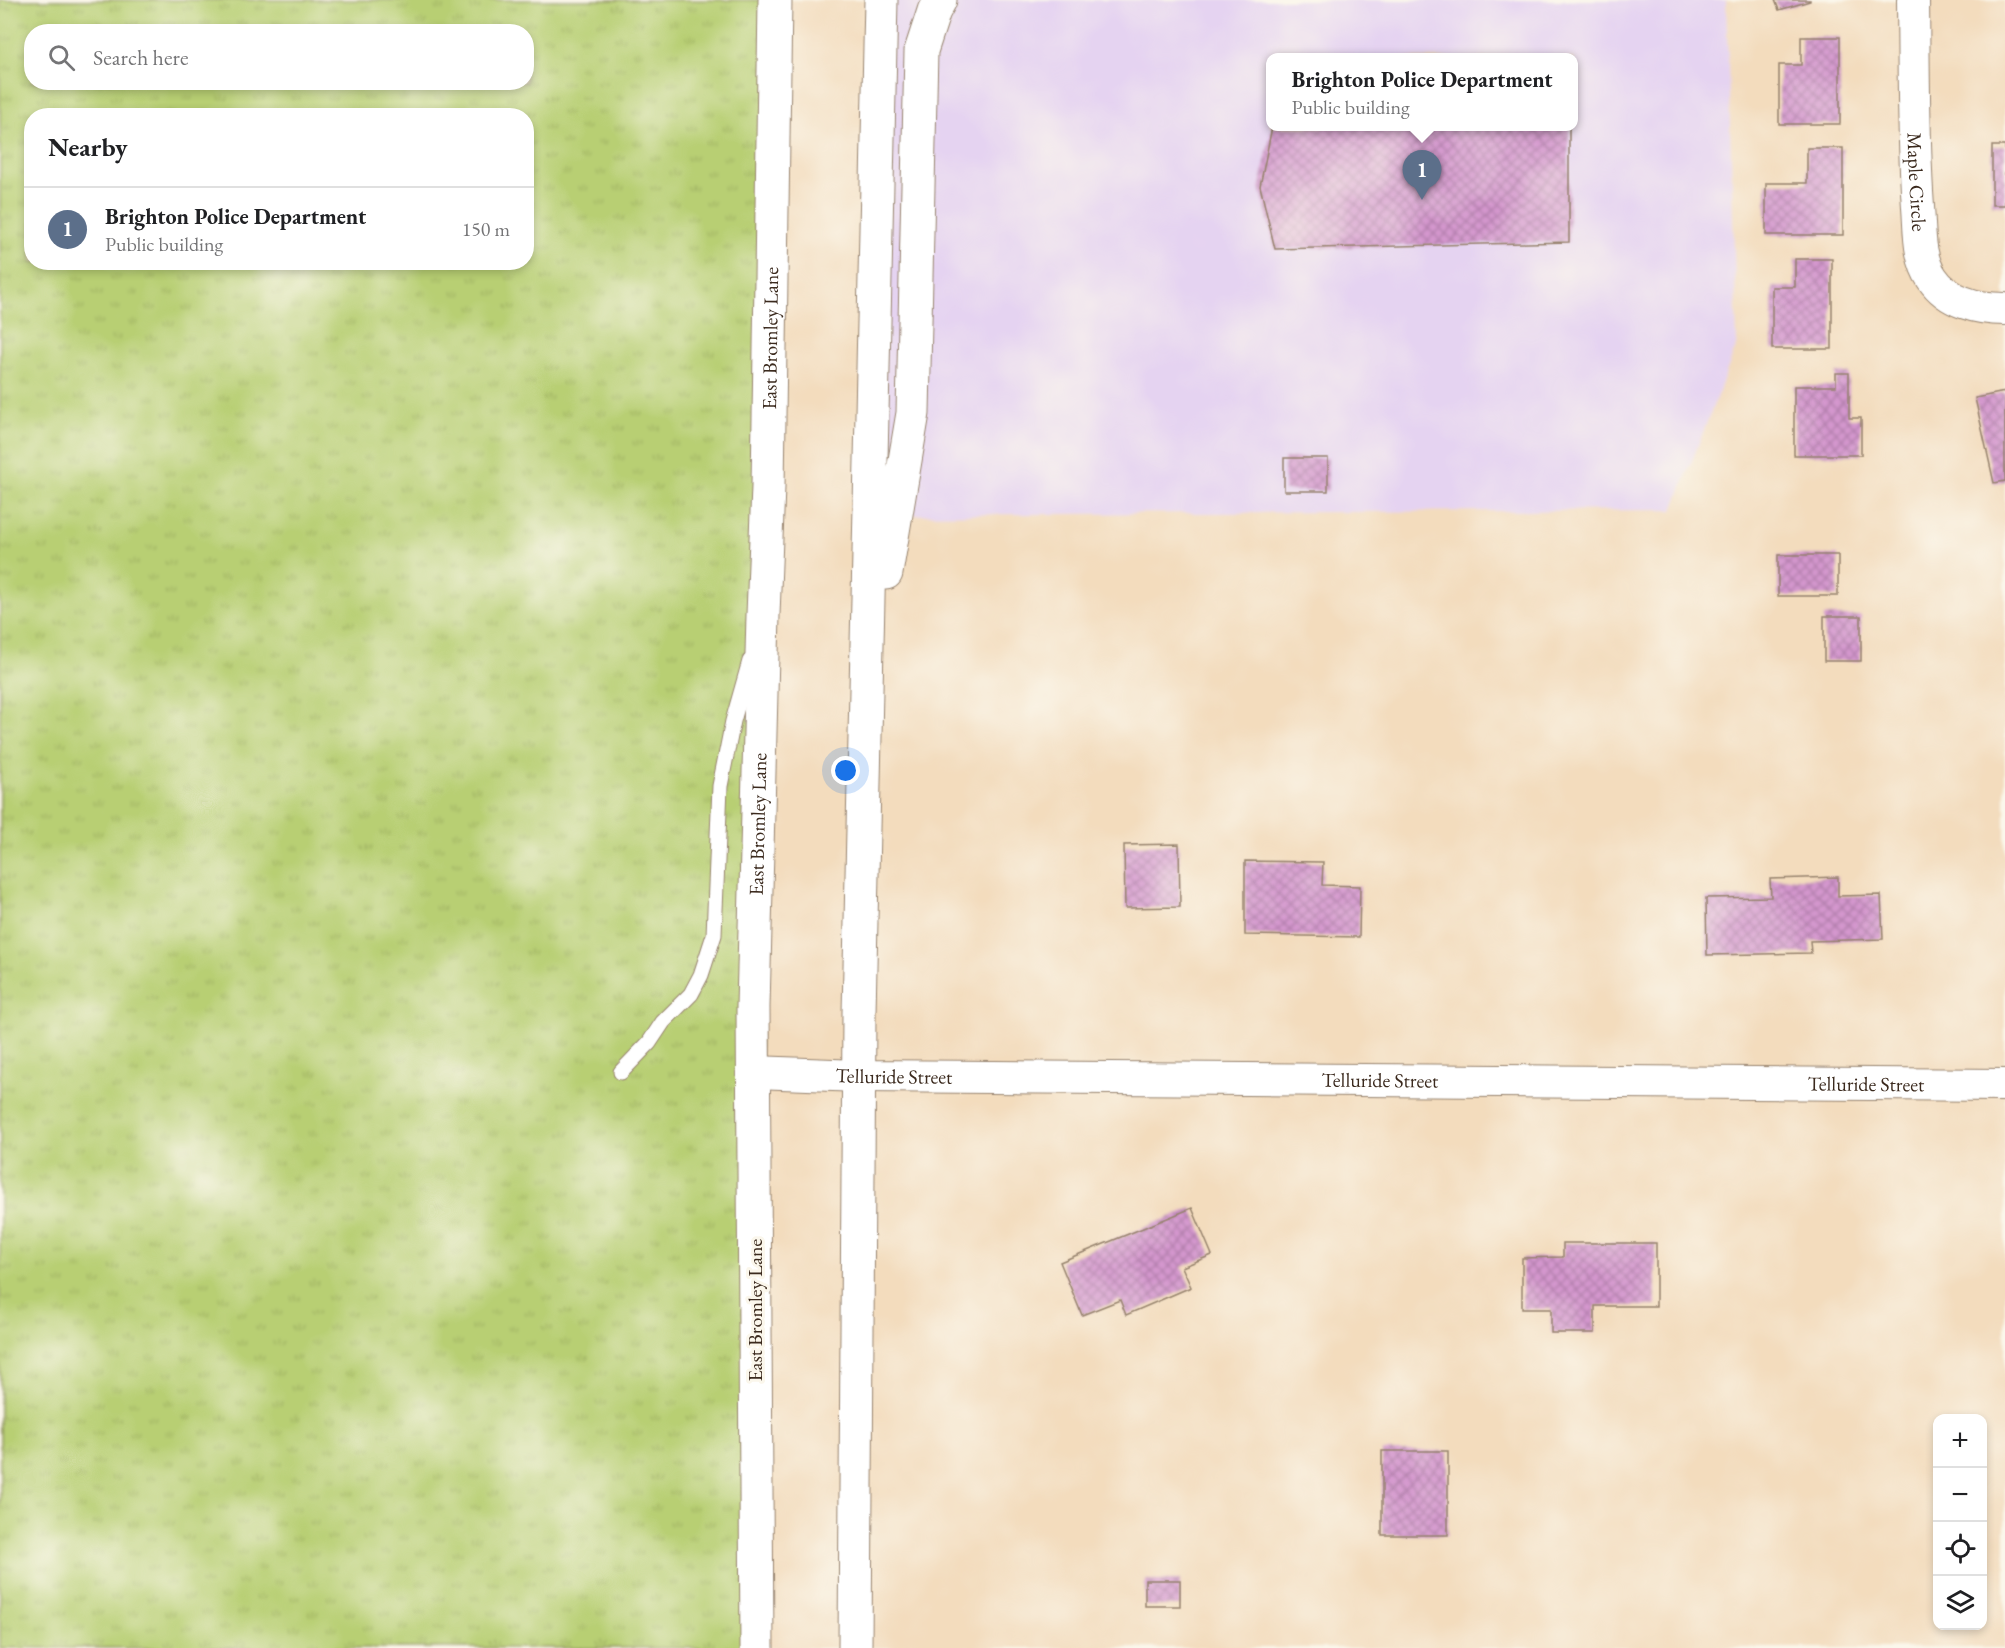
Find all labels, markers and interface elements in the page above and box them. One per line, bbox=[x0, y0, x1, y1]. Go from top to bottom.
search box bbox=[24, 24, 534, 90]
icon: search bbox=[45, 41, 78, 74]
text: Search here bbox=[93, 43, 188, 72]
popup bbox=[1266, 53, 1578, 131]
text: Brighton Police Department bbox=[1291, 65, 1553, 94]
text: Public building bbox=[1291, 94, 1410, 120]
text: Nearby bbox=[48, 130, 128, 164]
street label: Maple Circle bbox=[1902, 132, 1932, 232]
pin: 1 bbox=[1402, 150, 1442, 200]
text: Brighton Police Department bbox=[105, 202, 366, 231]
text: 1 bbox=[62, 216, 73, 242]
text: 150 m bbox=[462, 216, 510, 242]
text: Public building bbox=[105, 231, 223, 257]
street label: East Bromley Lane bbox=[756, 266, 784, 410]
street label: East Bromley Lane bbox=[743, 752, 772, 896]
your location bbox=[831, 756, 860, 785]
street label: Telluride Street bbox=[835, 1062, 953, 1090]
street label: Telluride Street bbox=[1321, 1067, 1439, 1094]
street label: Telluride Street bbox=[1807, 1070, 1925, 1097]
street label: East Bromley Lane bbox=[742, 1238, 768, 1381]
map controls bbox=[1933, 1414, 1987, 1630]
button: + bbox=[1933, 1414, 1987, 1468]
button: − bbox=[1933, 1468, 1987, 1522]
button: locate bbox=[1933, 1522, 1987, 1576]
button: layers bbox=[1933, 1576, 1987, 1630]

